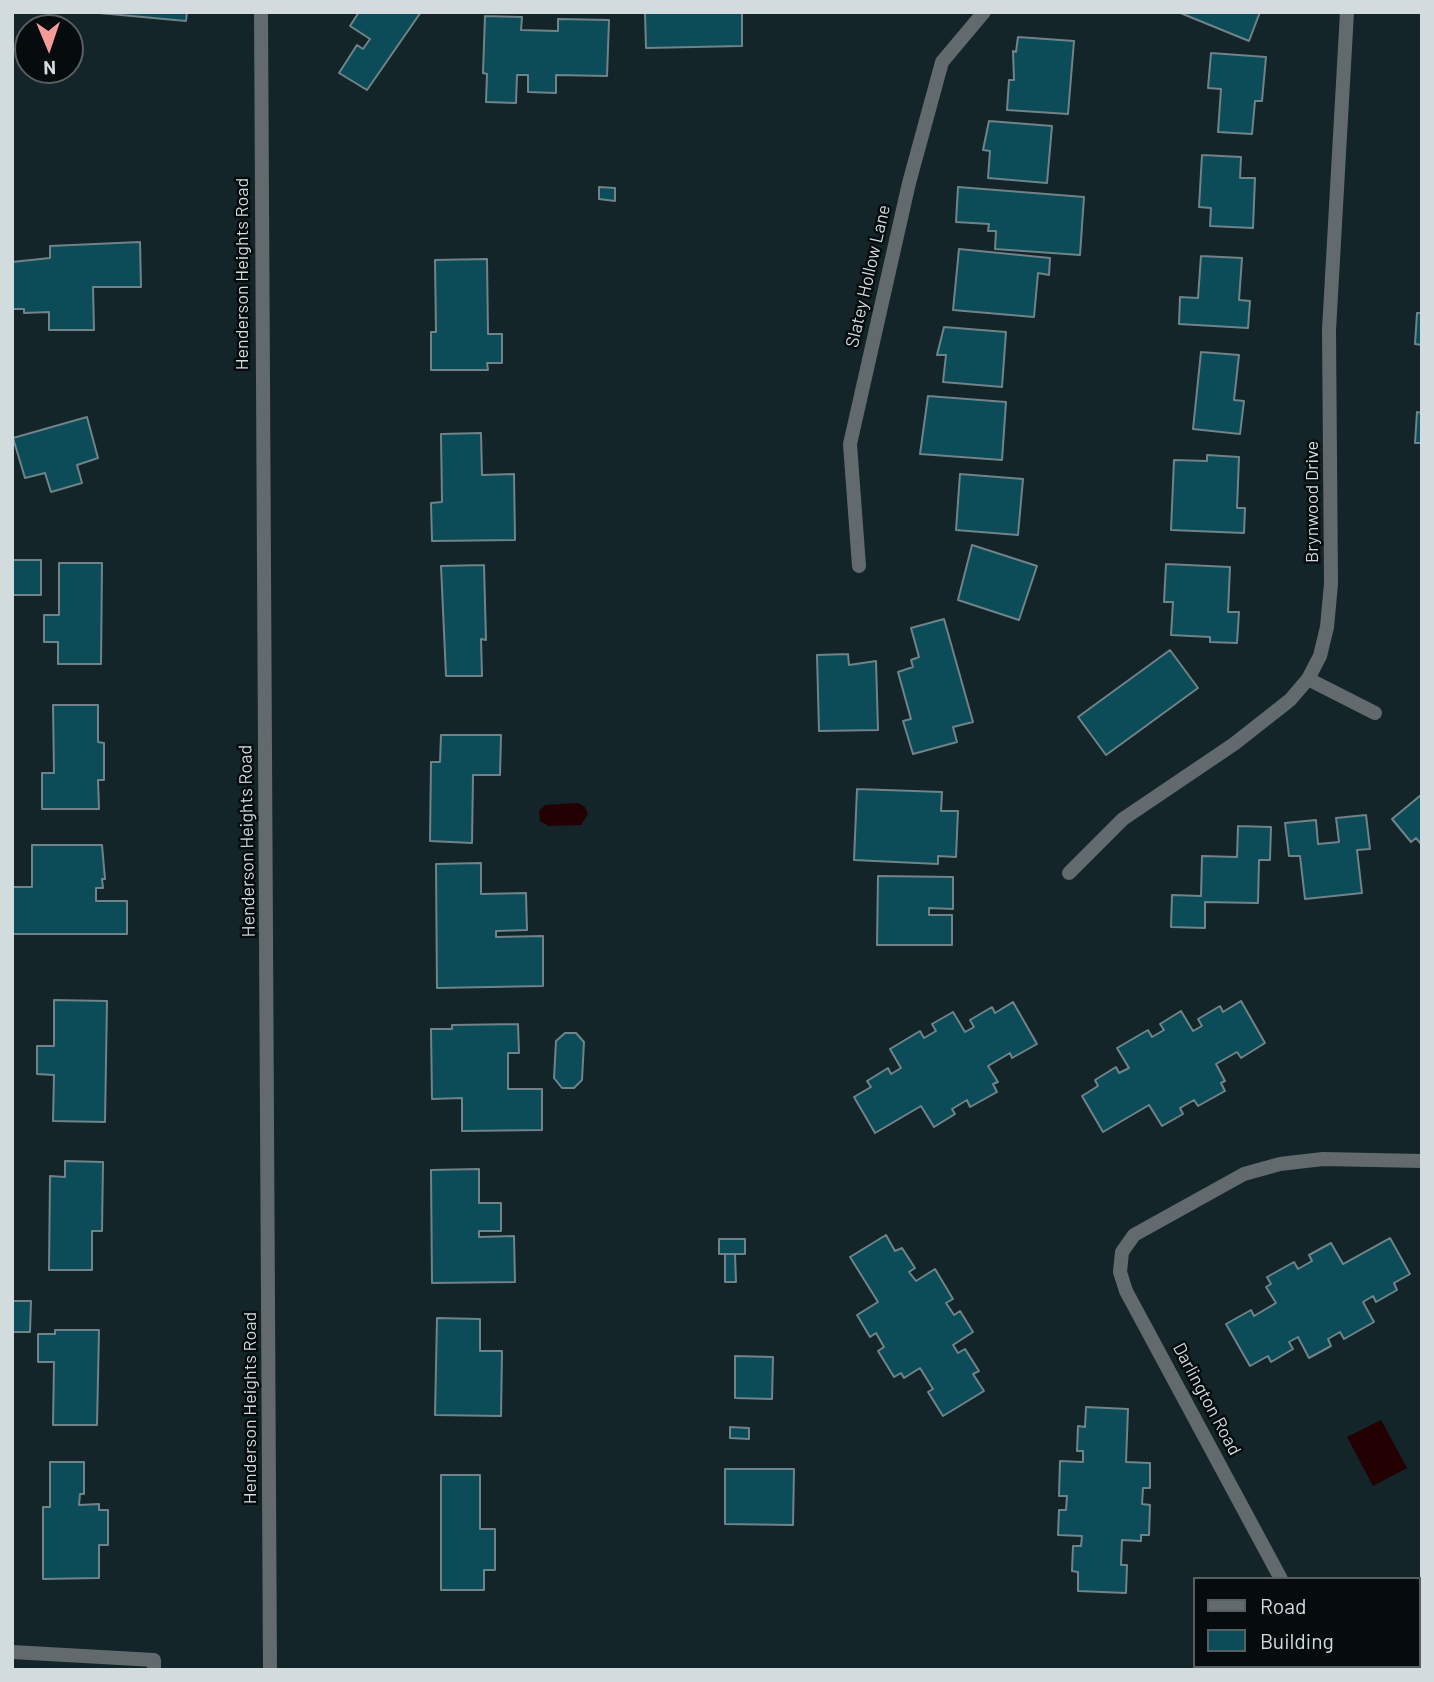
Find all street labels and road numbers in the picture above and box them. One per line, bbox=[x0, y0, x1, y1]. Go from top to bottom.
street label: Henderson Heights Road bbox=[231, 178, 253, 370]
street label: Slatey Hollow Lane bbox=[841, 203, 895, 349]
street label: Brynwood Drive bbox=[1301, 441, 1323, 563]
street label: Henderson Heights Road bbox=[235, 745, 259, 937]
street label: Henderson Heights Road bbox=[239, 1312, 261, 1504]
street label: Darlington Road bbox=[1168, 1339, 1246, 1459]

